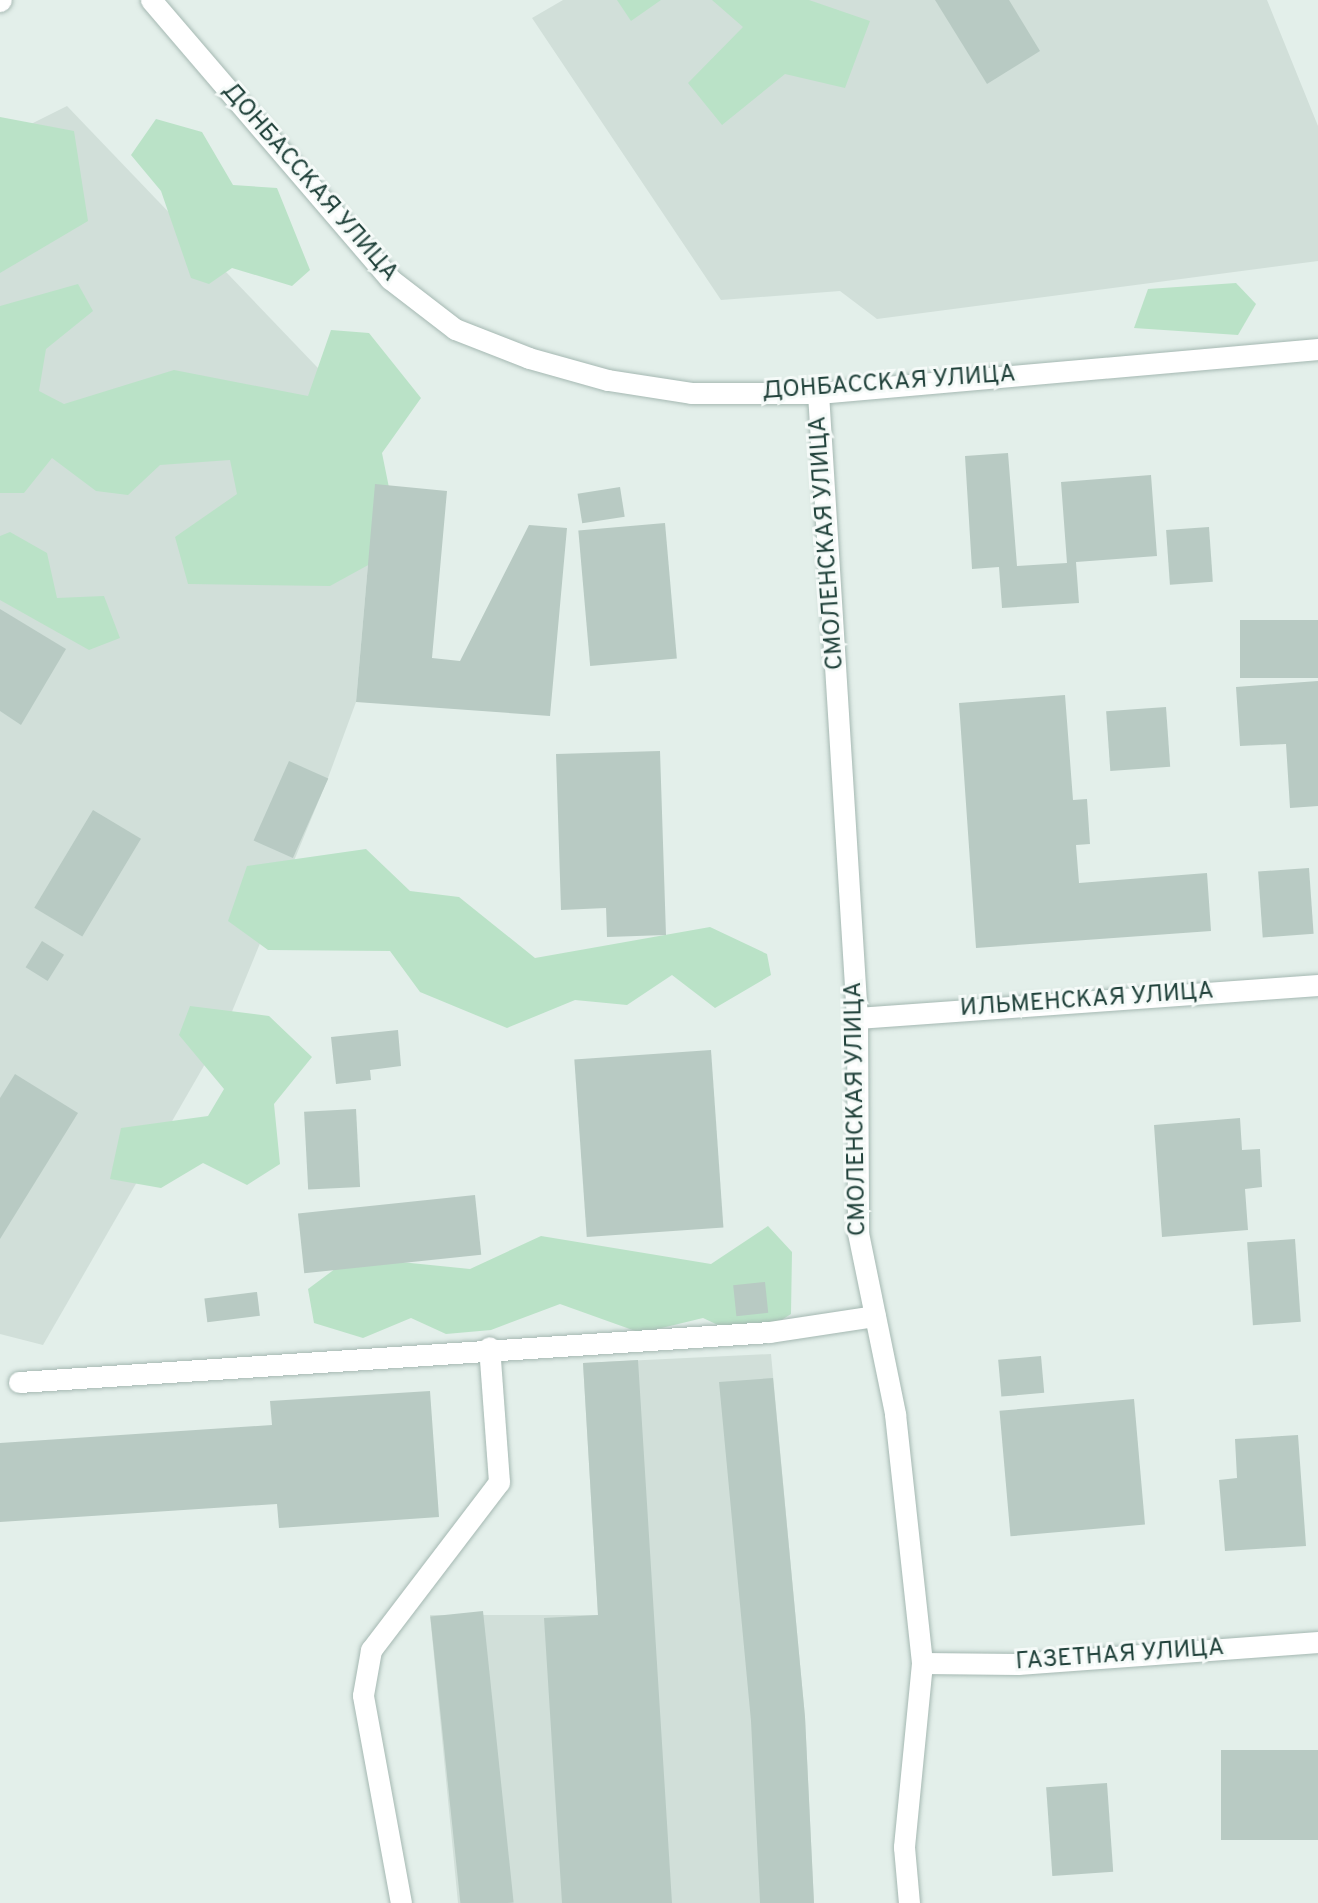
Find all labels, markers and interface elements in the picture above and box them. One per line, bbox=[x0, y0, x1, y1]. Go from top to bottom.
street label: ДОНБАССКАЯ УЛИЦА bbox=[215, 78, 403, 288]
street label: ДОНБАССКАЯ УЛИЦА bbox=[761, 361, 1017, 407]
street label: СМОЛЕНСКАЯ УЛИЦА bbox=[805, 415, 851, 671]
street label: ИЛЬМЕНСКАЯ УЛИЦА bbox=[959, 978, 1215, 1024]
street label: СМОЛЕНСКАЯ УЛИЦА bbox=[840, 982, 874, 1236]
street label: ГАЗЕТНАЯ УЛИЦА bbox=[1015, 1634, 1225, 1678]

